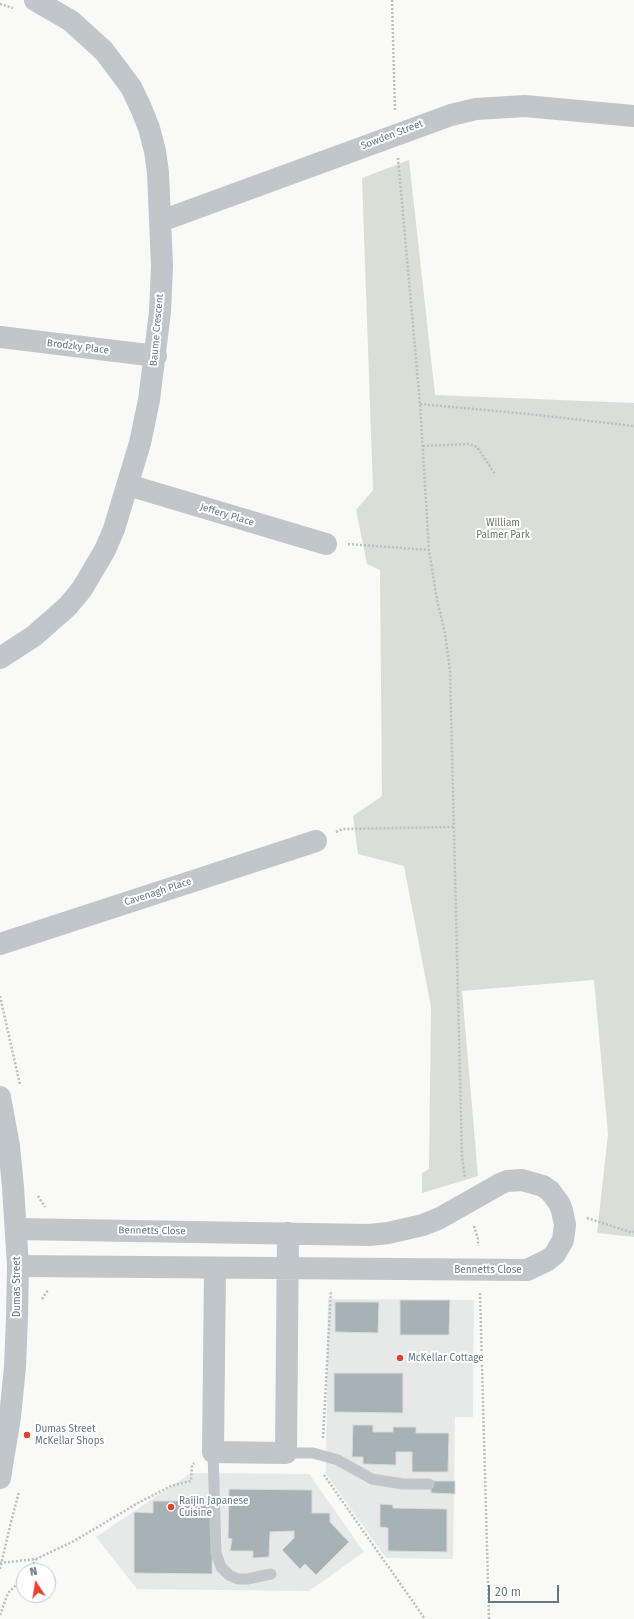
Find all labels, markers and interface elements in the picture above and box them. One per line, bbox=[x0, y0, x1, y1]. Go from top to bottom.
street label: Sowden Street bbox=[359, 118, 425, 152]
street label: Baume Crescent bbox=[148, 293, 166, 367]
street label: Brodzky Place bbox=[46, 337, 110, 357]
street label: Jeffery Place bbox=[198, 501, 256, 529]
park label: William Palmer Park bbox=[476, 517, 530, 540]
street label: Cavenagh Place bbox=[123, 875, 193, 909]
street label: Bennetts Close bbox=[118, 1224, 186, 1238]
street label: Dumas Street bbox=[11, 1257, 23, 1317]
street label: Bennetts Close bbox=[454, 1264, 522, 1276]
place label: McKellar Cottage bbox=[408, 1352, 484, 1364]
marker: McKellar Cottage bbox=[395, 1353, 405, 1363]
place label: Dumas Street McKellar Shops bbox=[35, 1423, 104, 1446]
marker: Dumas Street McKellar Shops bbox=[22, 1430, 32, 1440]
place label: Raijin Japanese Cuisine bbox=[179, 1495, 249, 1518]
marker: Raijin Japanese Cuisine bbox=[166, 1502, 176, 1512]
north arrow bbox=[16, 1563, 56, 1603]
text: N bbox=[29, 1565, 39, 1579]
scale bar bbox=[490, 1577, 561, 1603]
text: 20 m bbox=[495, 1585, 521, 1599]

